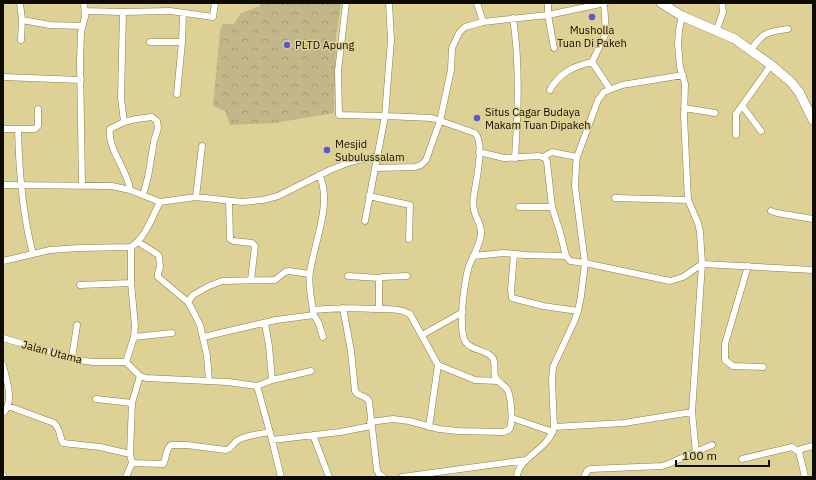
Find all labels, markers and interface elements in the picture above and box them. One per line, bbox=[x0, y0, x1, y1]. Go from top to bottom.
marker: Musholla Tuan Di Pakeh bbox=[587, 12, 597, 22]
place label: Musholla Tuan Di Pakeh bbox=[557, 23, 627, 50]
place label: PLTD Apung bbox=[295, 38, 355, 52]
marker: PLTD Apung bbox=[282, 40, 292, 50]
place label: Situs Cagar Budaya Makam Tuan Dipakeh bbox=[485, 105, 591, 132]
marker: Situs Cagar Budaya Makam Tuan Dipakeh bbox=[472, 113, 482, 123]
place label: Mesjid Subulussalam bbox=[335, 137, 405, 164]
marker: Mesjid Subulussalam bbox=[322, 145, 332, 155]
street label: Jalan Utama bbox=[20, 337, 84, 367]
scale bar bbox=[676, 442, 769, 468]
text: 100 m bbox=[682, 448, 717, 463]

